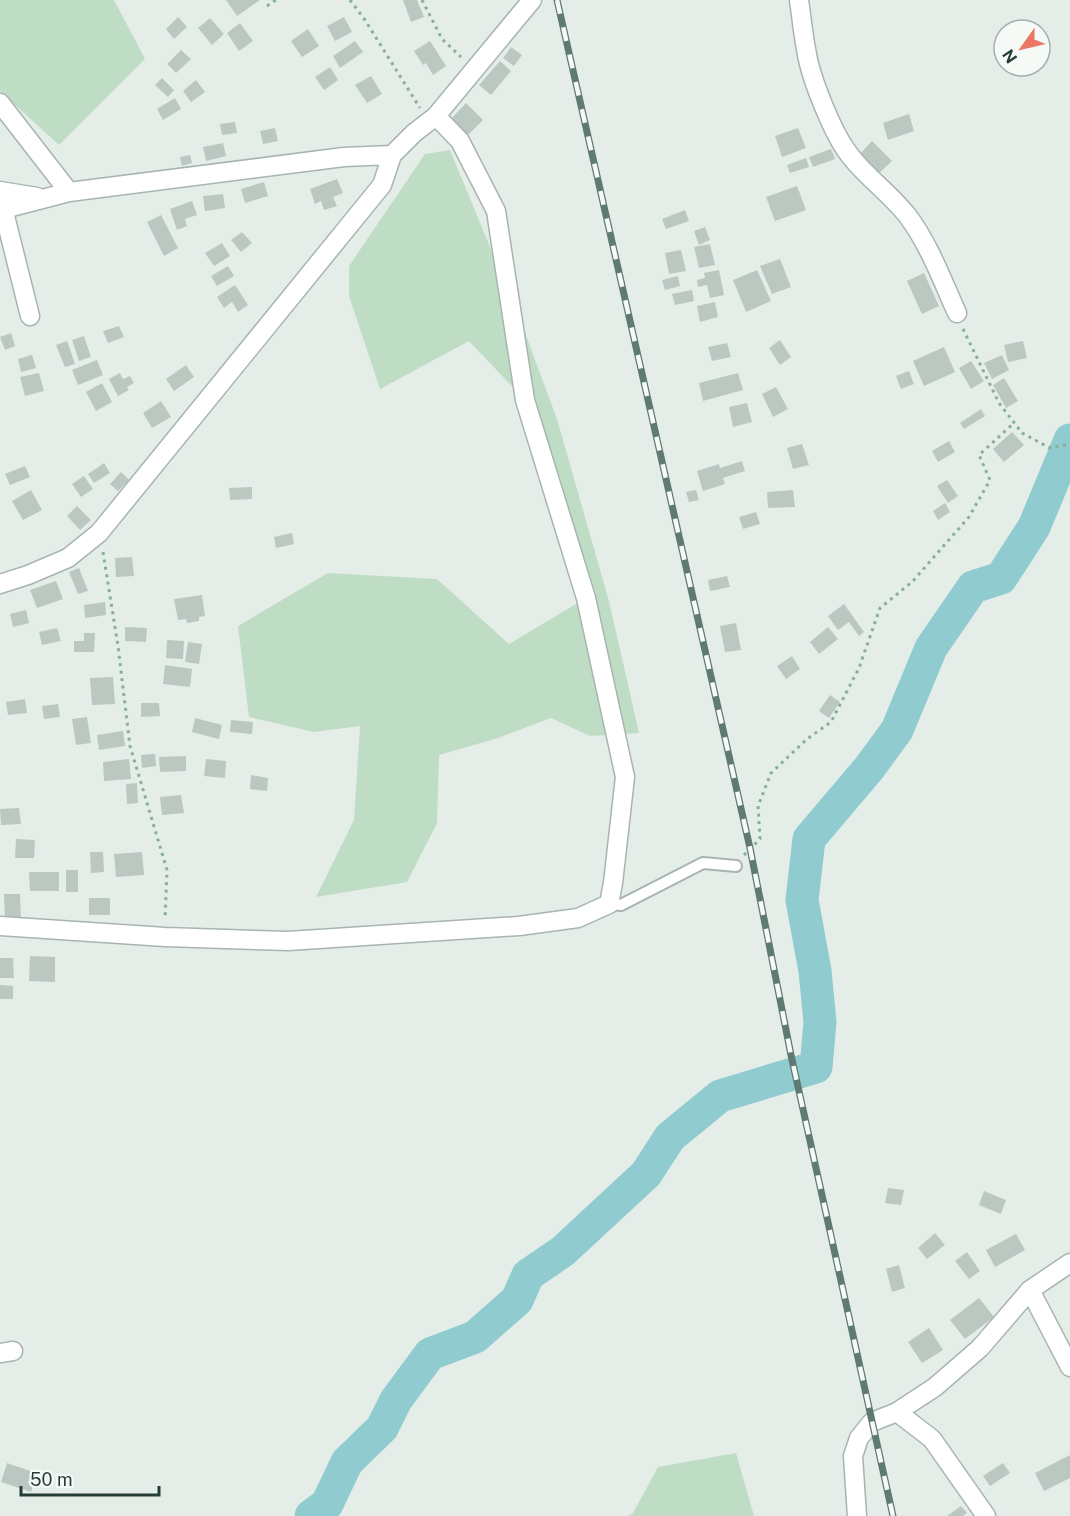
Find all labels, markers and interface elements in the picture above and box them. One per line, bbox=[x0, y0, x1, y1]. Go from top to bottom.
north arrow bbox=[992, 18, 1052, 78]
text: N bbox=[999, 46, 1021, 67]
scale bar bbox=[21, 1459, 159, 1497]
text: 50 m bbox=[30, 1469, 73, 1490]

